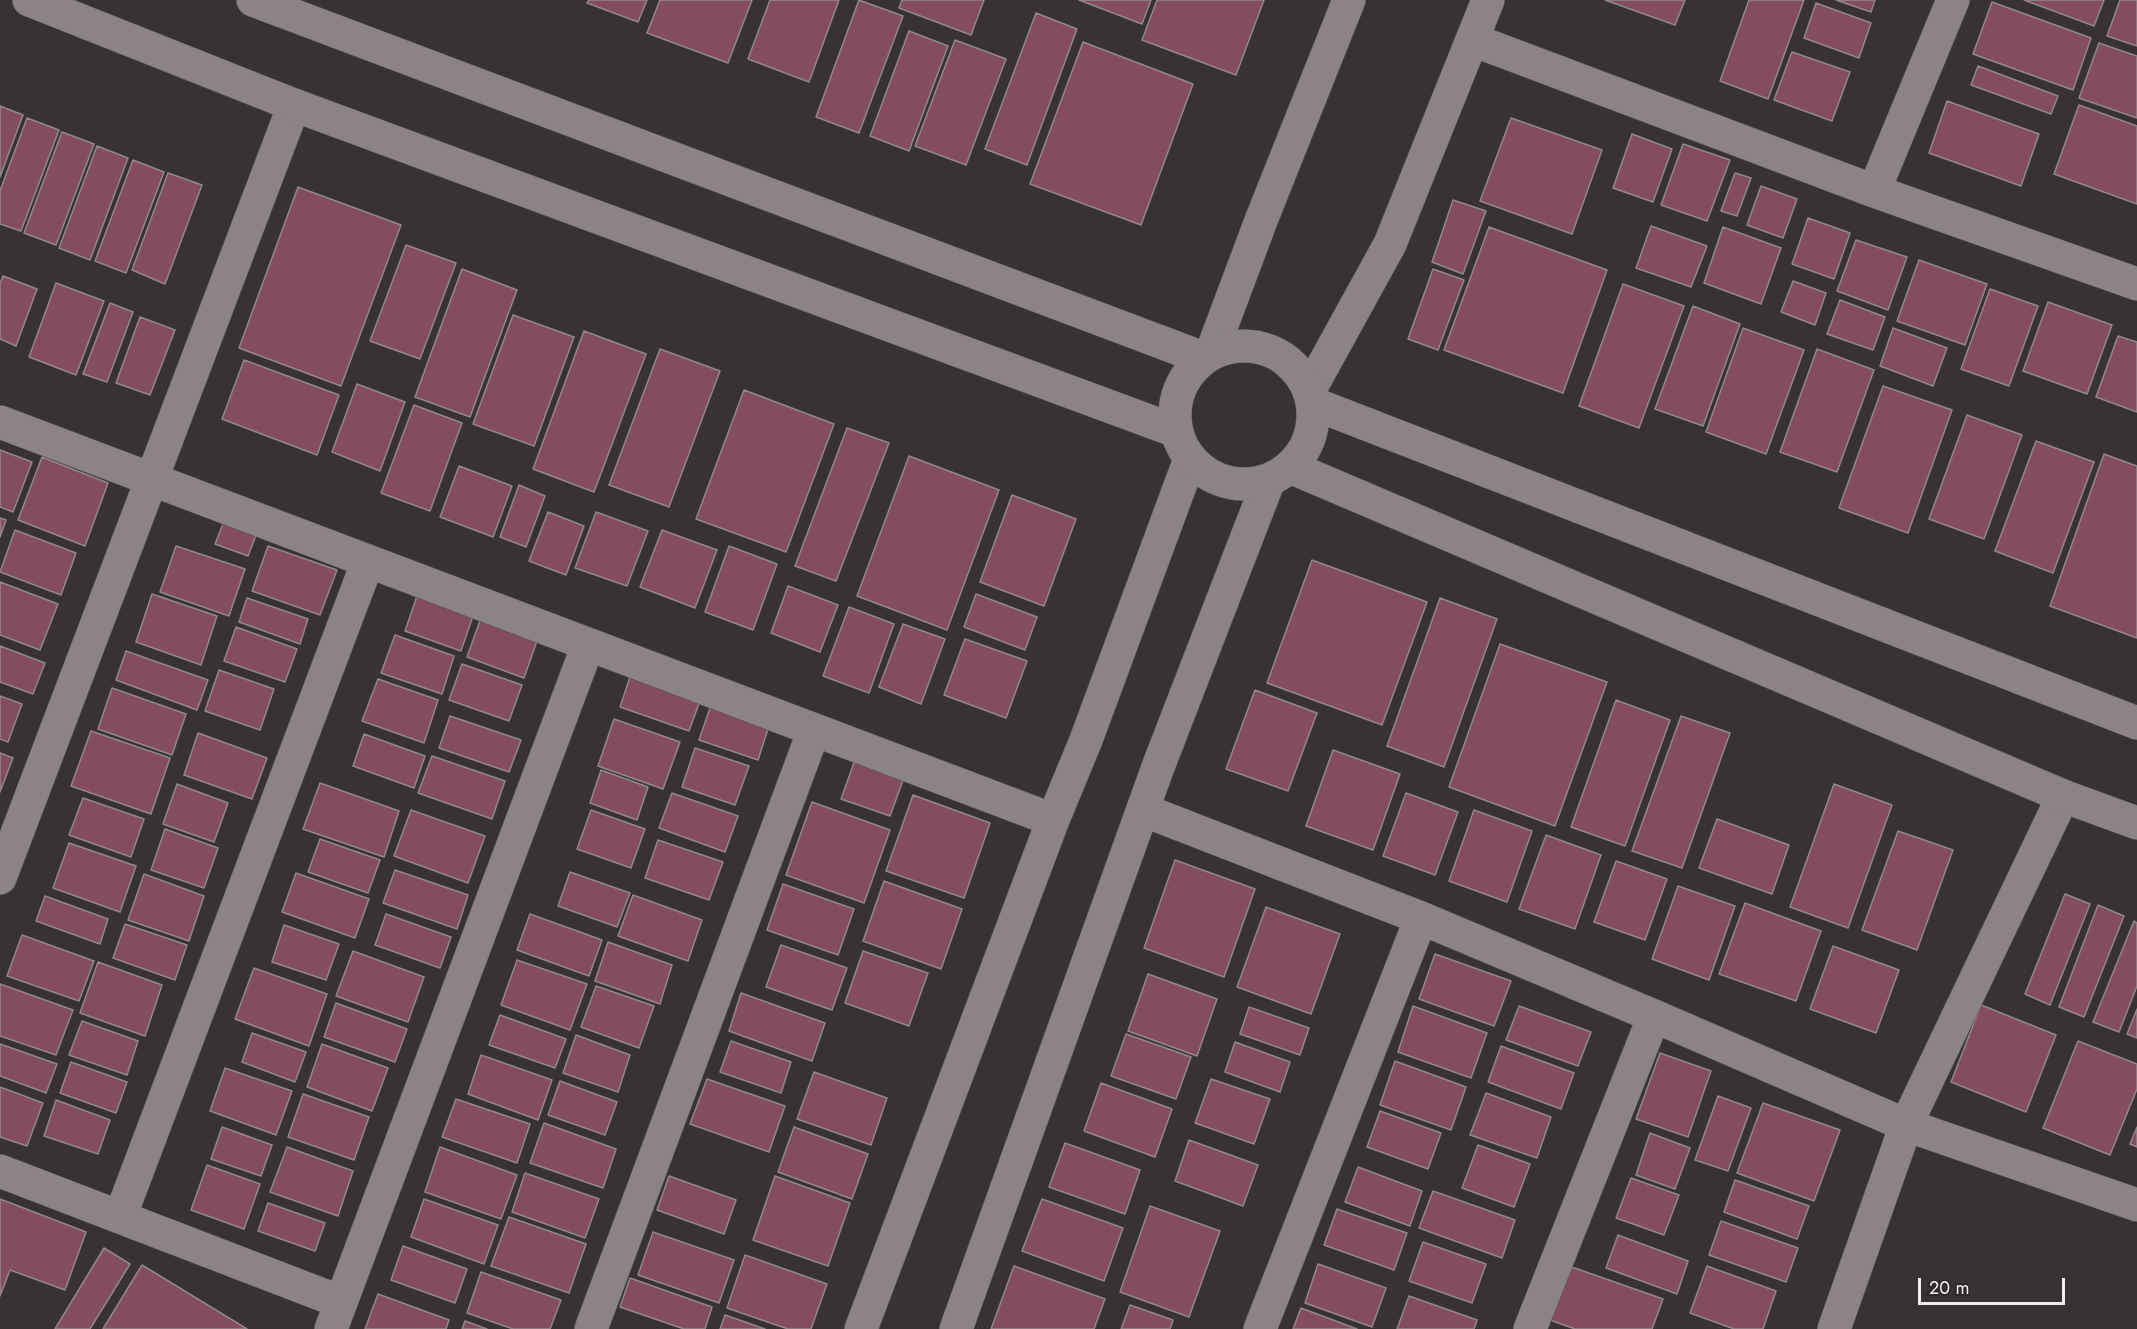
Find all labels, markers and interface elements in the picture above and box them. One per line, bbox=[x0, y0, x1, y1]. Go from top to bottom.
scale bar bbox=[1921, 1266, 2068, 1304]
text: 20 m bbox=[1929, 1275, 1969, 1301]

